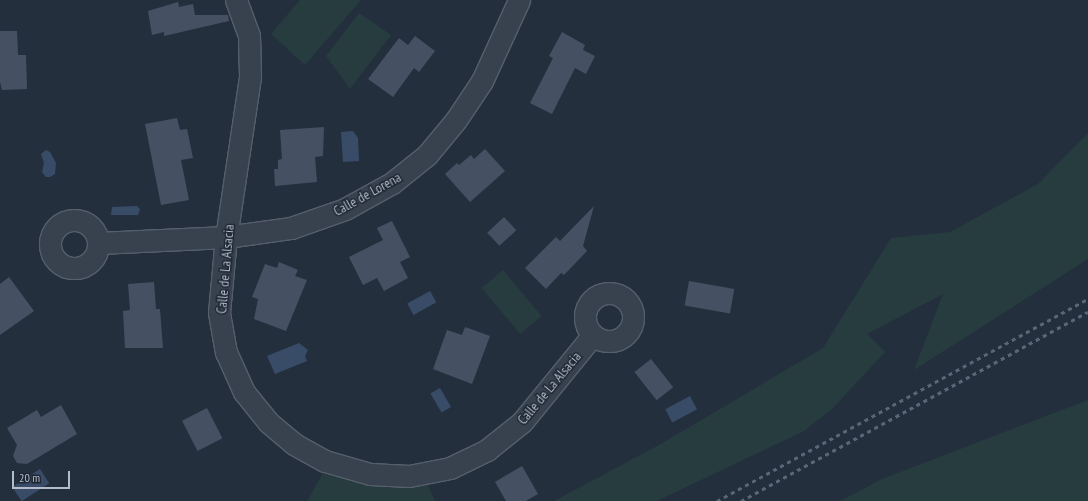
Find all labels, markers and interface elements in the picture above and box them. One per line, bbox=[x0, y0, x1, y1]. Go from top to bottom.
street label: Calle de Lorena bbox=[330, 169, 404, 219]
street label: Calle de La Alsacia bbox=[213, 223, 237, 315]
street label: Calle de La Alsacia bbox=[514, 348, 584, 428]
scale bar bbox=[14, 463, 72, 489]
text: 20 m bbox=[19, 470, 40, 485]

